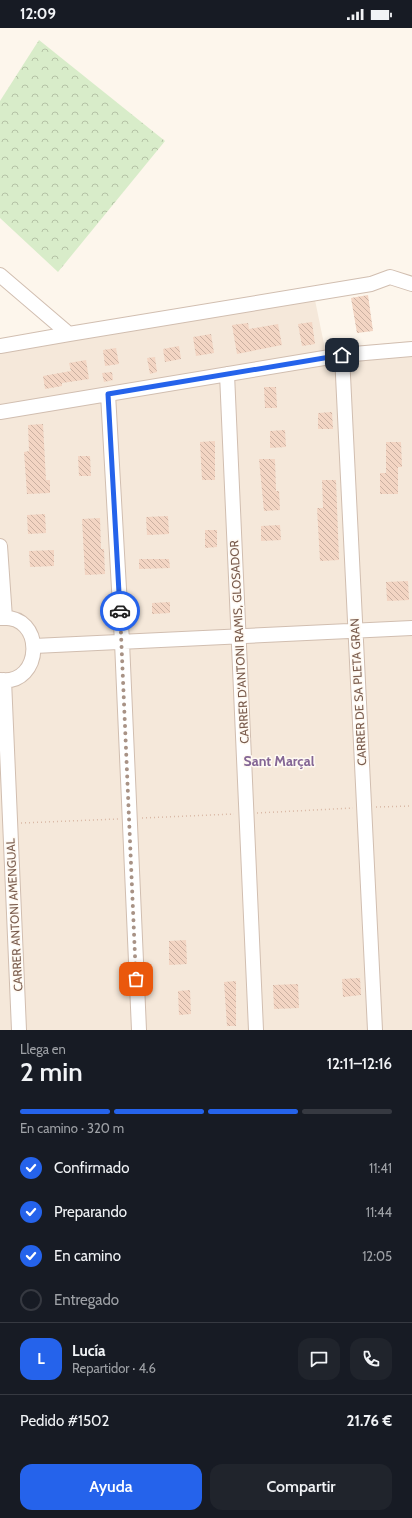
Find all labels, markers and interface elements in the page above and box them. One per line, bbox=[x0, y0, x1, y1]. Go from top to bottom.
text: 12:09 bbox=[20, 5, 56, 23]
pin bbox=[325, 338, 359, 372]
icon: home bbox=[331, 344, 353, 366]
street label: CARRER D'ANTONI RAMIS, GLOSADOR bbox=[226, 539, 252, 744]
courier bbox=[100, 591, 140, 631]
icon: car bbox=[109, 600, 131, 622]
street label: CARRER DE SA PLETA GRAN bbox=[347, 618, 369, 766]
district label: Sant Marçal bbox=[244, 752, 315, 770]
street label: CARRER ANTONI AMENGUAL bbox=[2, 838, 26, 992]
pin bbox=[119, 962, 153, 996]
icon: bag bbox=[125, 968, 147, 990]
text: Llega en bbox=[20, 1041, 66, 1057]
text: 12:11–12:16 bbox=[327, 1055, 392, 1073]
text: 2 min bbox=[20, 1056, 83, 1088]
text: En camino · 320 m bbox=[20, 1120, 124, 1136]
icon: check bbox=[20, 1157, 42, 1179]
text: Confirmado bbox=[54, 1159, 129, 1177]
text: 11:41 bbox=[369, 1160, 392, 1176]
icon: check bbox=[20, 1201, 42, 1223]
text: Preparando bbox=[54, 1203, 127, 1221]
text: 11:44 bbox=[366, 1204, 392, 1220]
icon: check bbox=[20, 1245, 42, 1267]
text: En camino bbox=[54, 1247, 121, 1265]
text: 12:05 bbox=[362, 1248, 392, 1264]
text: Entregado bbox=[54, 1291, 119, 1309]
button: chat bbox=[298, 1338, 340, 1380]
button: phone bbox=[350, 1338, 392, 1380]
text: Lucía bbox=[72, 1342, 106, 1360]
text: L bbox=[37, 1350, 45, 1368]
text: Repartidor · 4.6 bbox=[72, 1360, 156, 1376]
text: Pedido #1502 bbox=[20, 1412, 109, 1430]
text: 21.76 € bbox=[346, 1412, 392, 1430]
button: Ayuda bbox=[20, 1464, 202, 1510]
button: Compartir bbox=[210, 1464, 392, 1510]

